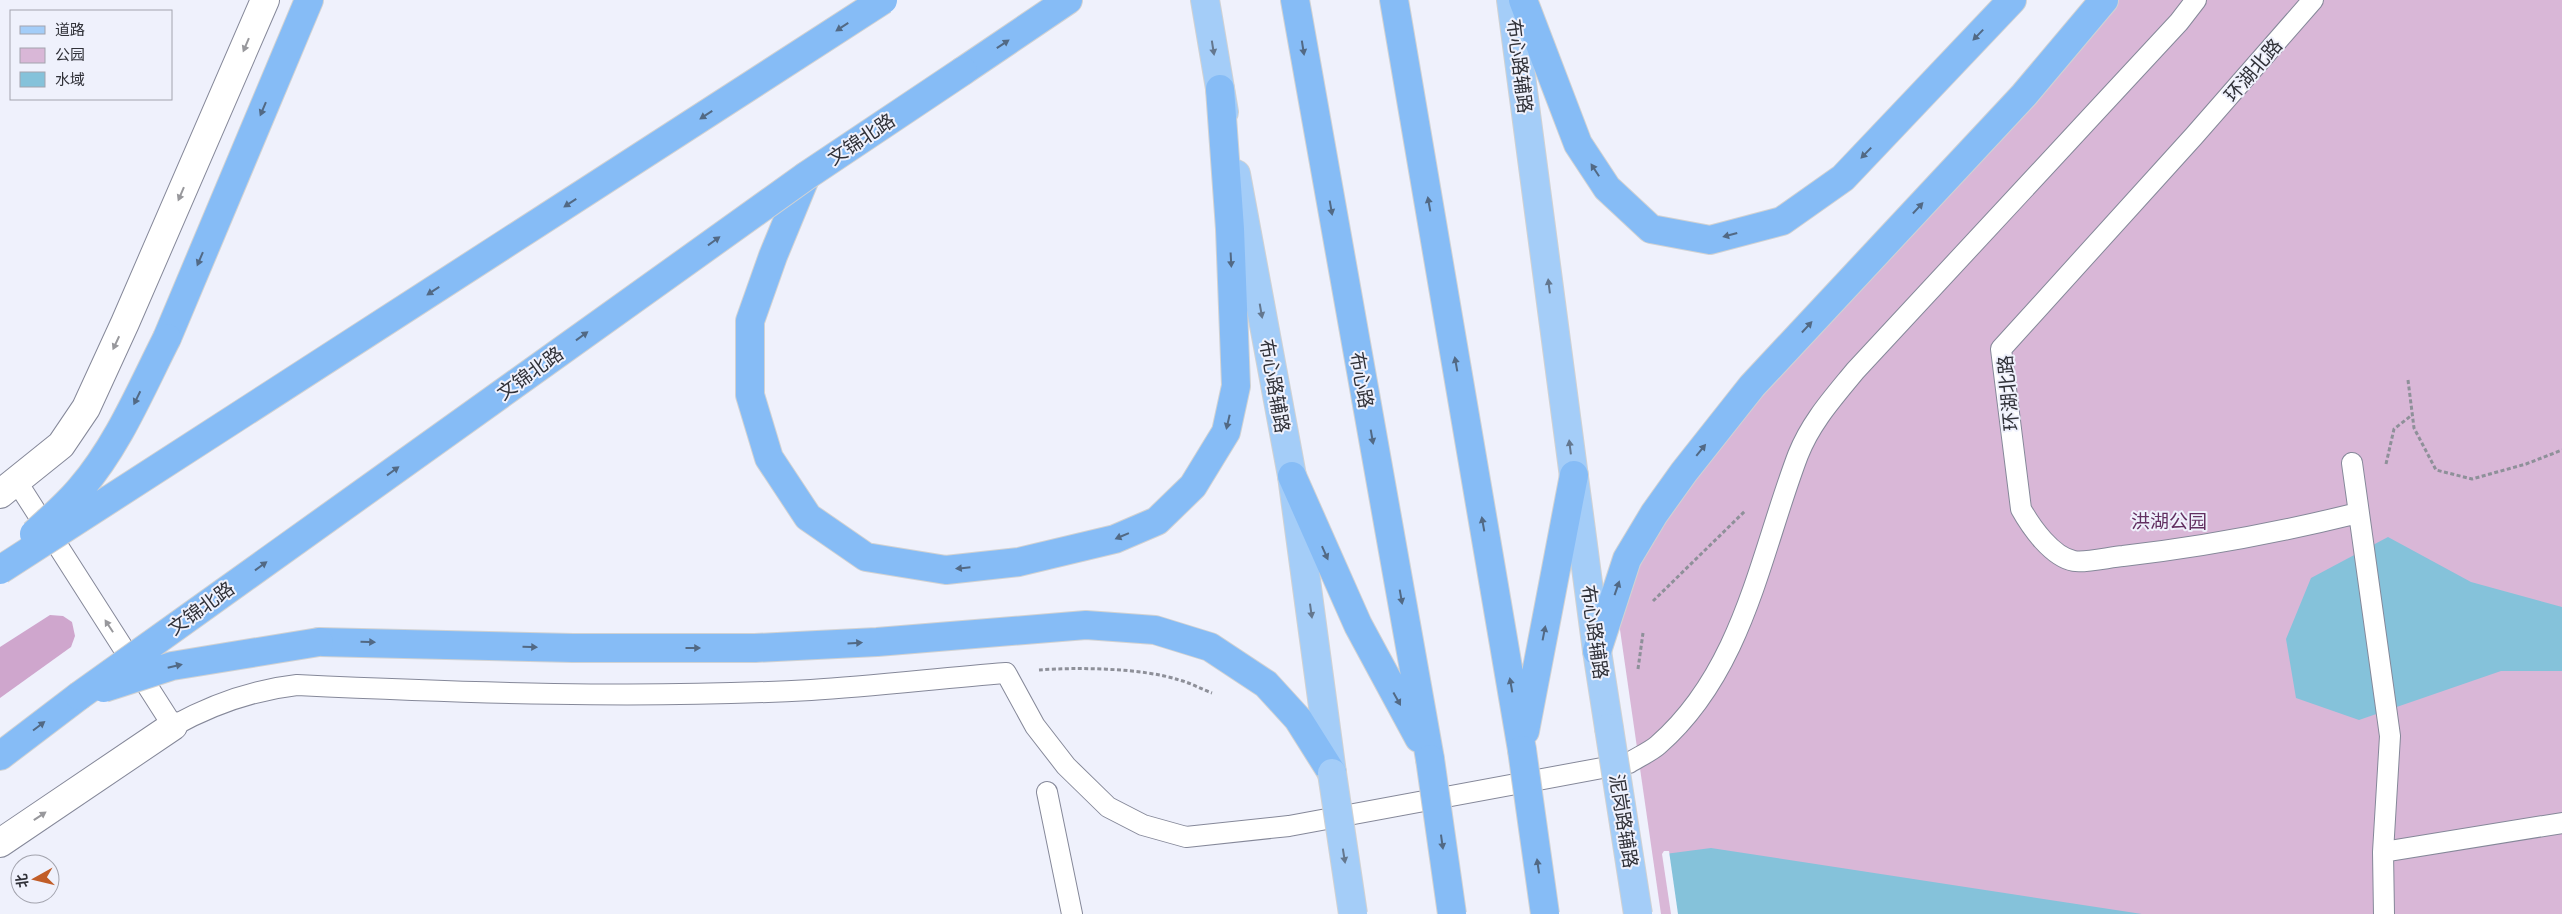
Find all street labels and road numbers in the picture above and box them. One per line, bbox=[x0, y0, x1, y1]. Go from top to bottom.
street label: 布心路辅路 bbox=[1501, 18, 1536, 115]
street label: 环湖北路 bbox=[2221, 35, 2288, 107]
street label: 文锦北路 bbox=[824, 109, 900, 171]
street label: 布心路辅路 bbox=[1254, 337, 1293, 435]
street label: 文锦北路 bbox=[493, 343, 568, 406]
street label: 布心路 bbox=[1344, 350, 1377, 410]
street label: 环湖北路 bbox=[1995, 354, 2024, 432]
street label: 文锦北路 bbox=[164, 578, 239, 641]
street label: 布心路辅路 bbox=[1576, 584, 1612, 681]
street label: 泥岗路辅路 bbox=[1604, 773, 1641, 870]

